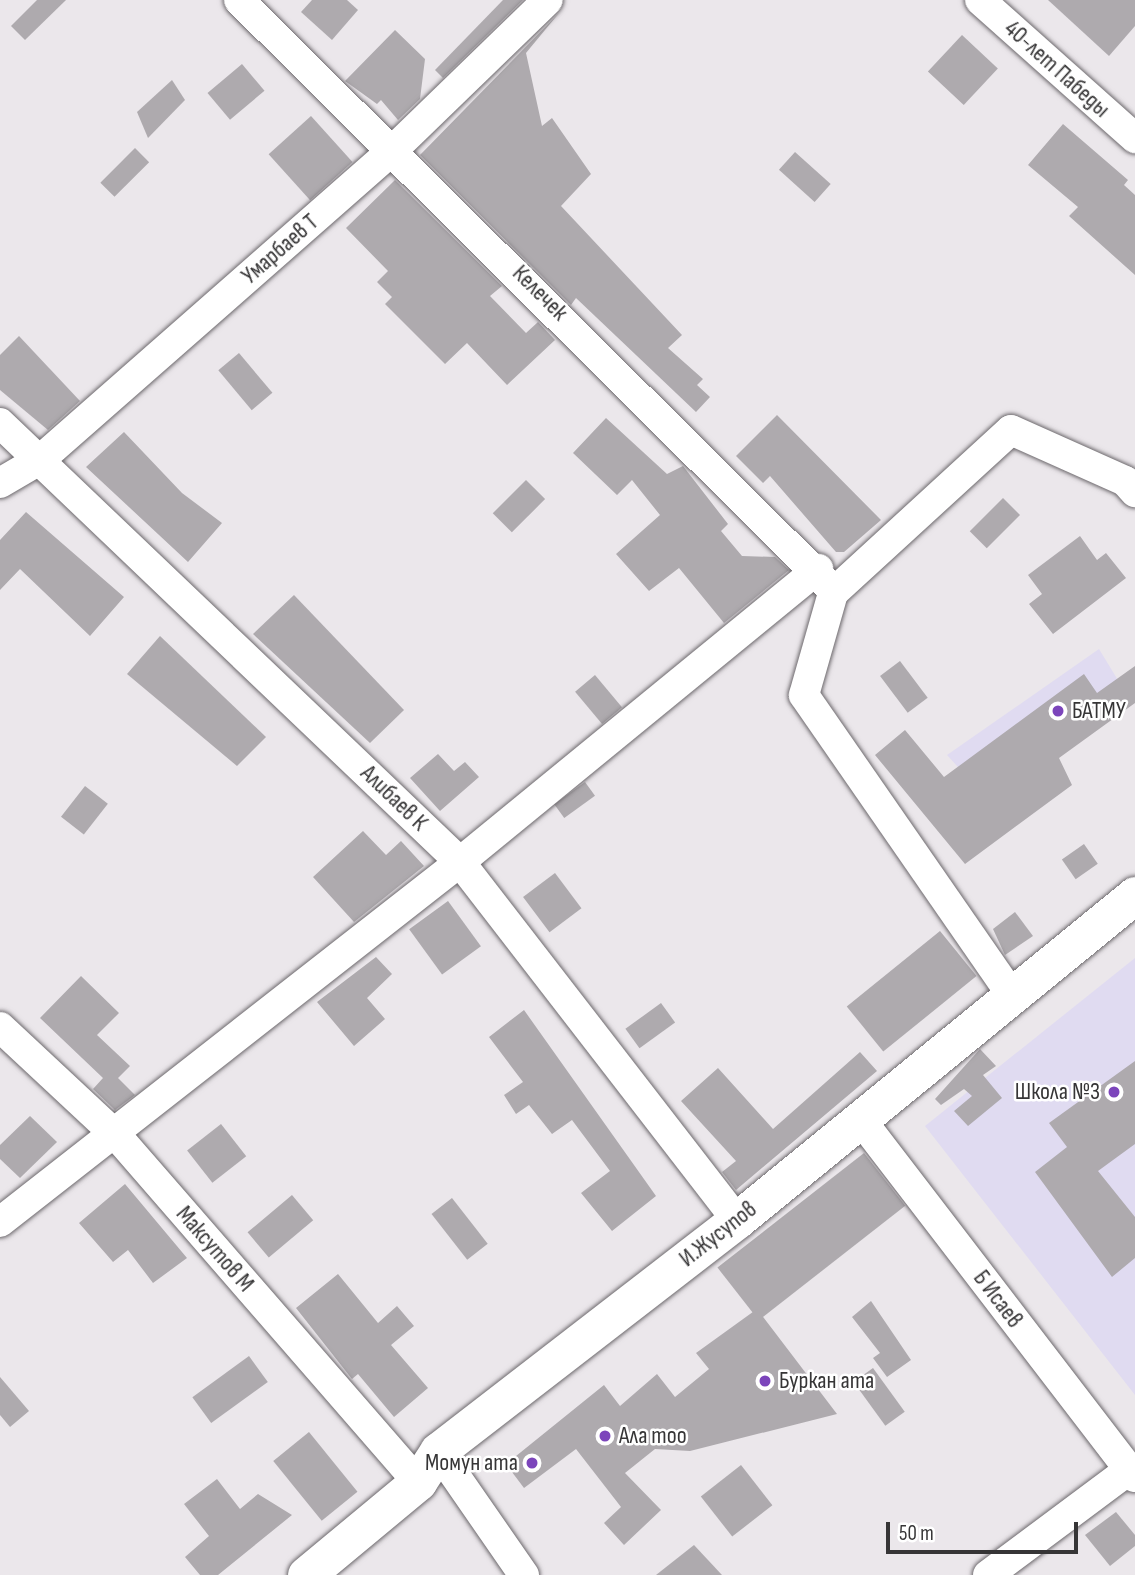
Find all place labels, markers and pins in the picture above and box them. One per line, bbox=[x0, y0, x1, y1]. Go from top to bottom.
place label: БАТМУ bbox=[1072, 697, 1126, 725]
marker: БАТМУ bbox=[1050, 703, 1066, 719]
place label: Школа №3 bbox=[1015, 1078, 1100, 1106]
marker: Школа №3 bbox=[1106, 1084, 1122, 1100]
place label: Буркан ата bbox=[779, 1367, 874, 1395]
marker: Буркан ата bbox=[757, 1373, 773, 1389]
place label: Ала тоо bbox=[619, 1422, 687, 1450]
marker: Ала тоо bbox=[597, 1428, 613, 1444]
place label: Момун ата bbox=[425, 1449, 518, 1477]
marker: Момун ата bbox=[524, 1455, 540, 1471]

